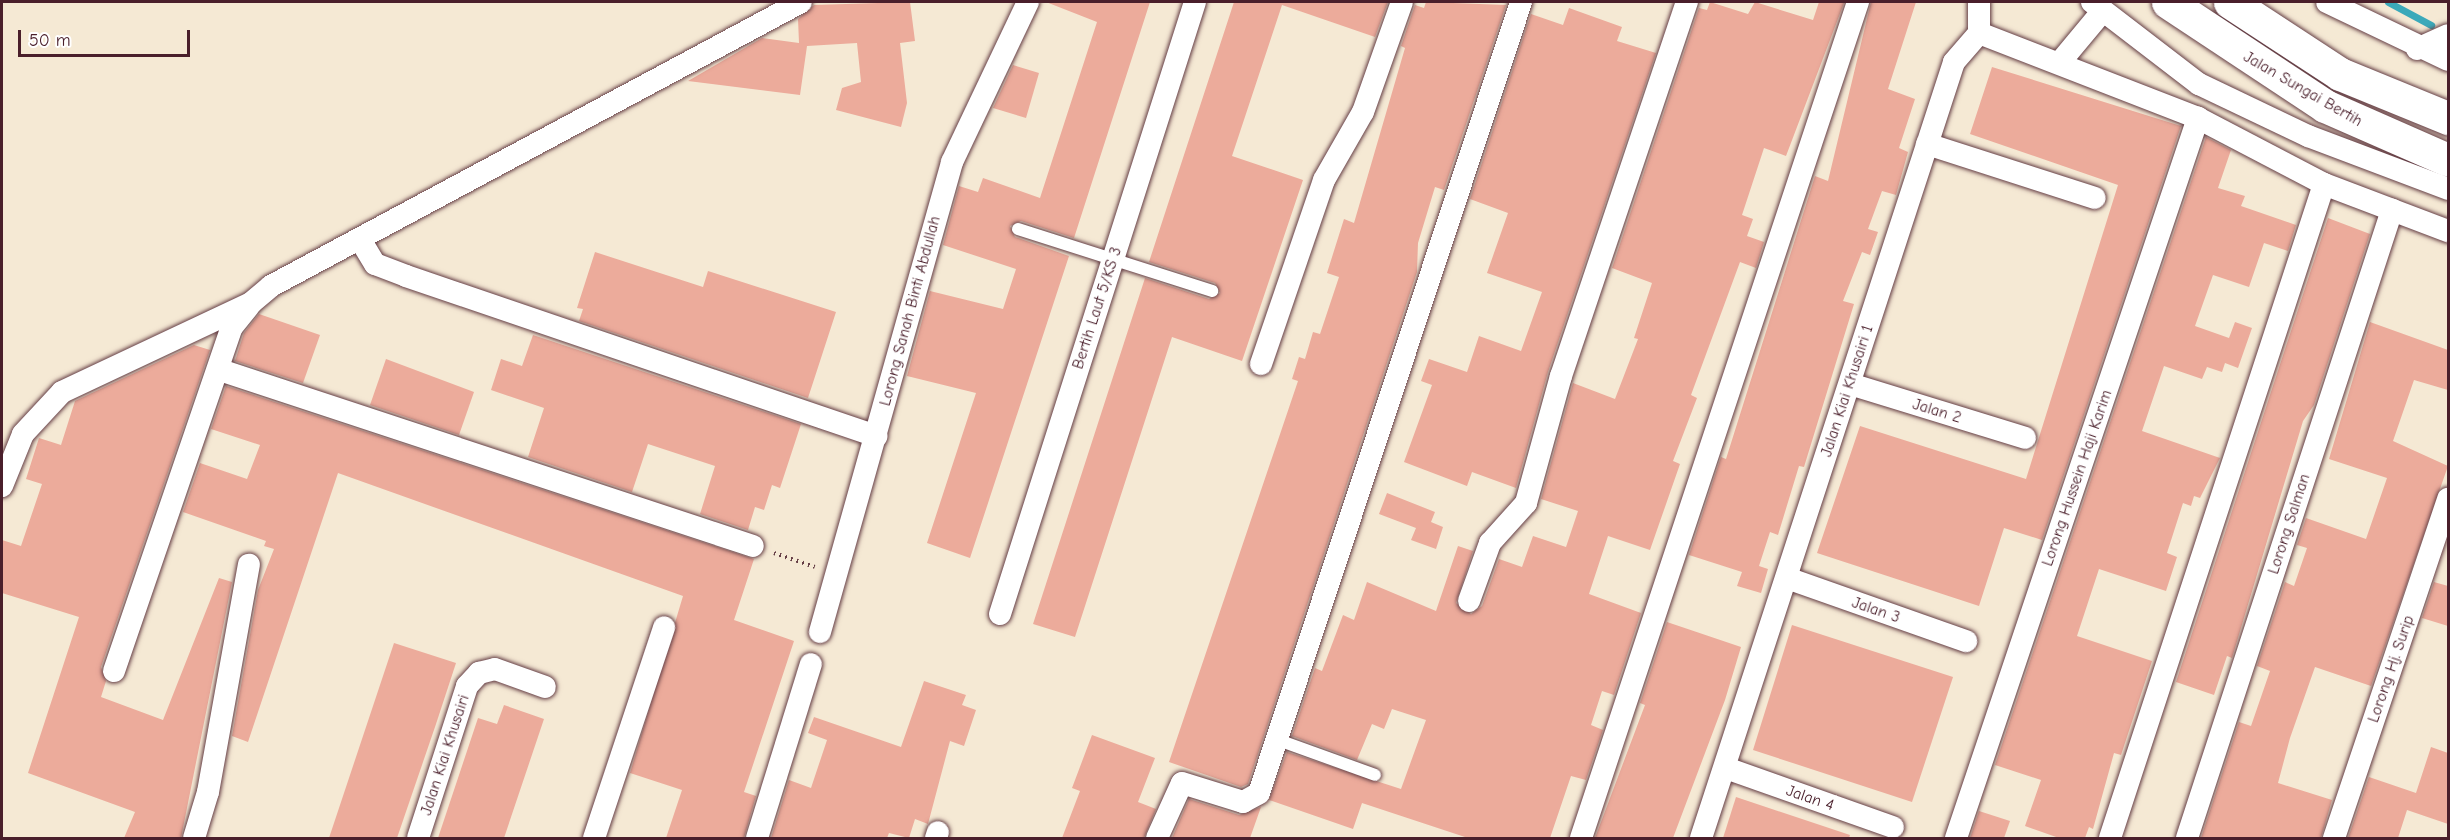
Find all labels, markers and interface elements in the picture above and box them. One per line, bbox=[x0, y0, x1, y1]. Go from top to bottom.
scale bar bbox=[21, 18, 194, 56]
text: 50 m bbox=[29, 30, 71, 51]
street label: Jalan Sungai Bertih bbox=[2240, 47, 2366, 131]
street label: Lorong Sanah Binti Abdullah bbox=[875, 214, 945, 408]
street label: Bertih Laut 5/KS 3 bbox=[1068, 244, 1126, 372]
street label: Jalan Kiai Khusairi 1 bbox=[1817, 323, 1877, 459]
street label: Lorong Hussein Haji Karim bbox=[2038, 387, 2116, 569]
street label: Jalan 2 bbox=[1910, 395, 1964, 427]
street label: Lorong Salman bbox=[2264, 471, 2314, 577]
street label: Jalan 3 bbox=[1849, 593, 1903, 627]
street label: Lorong Hj. Surip bbox=[2364, 613, 2418, 725]
street label: Jalan Kiai Khusairi bbox=[416, 692, 474, 818]
street label: Jalan 4 bbox=[1784, 781, 1836, 815]

